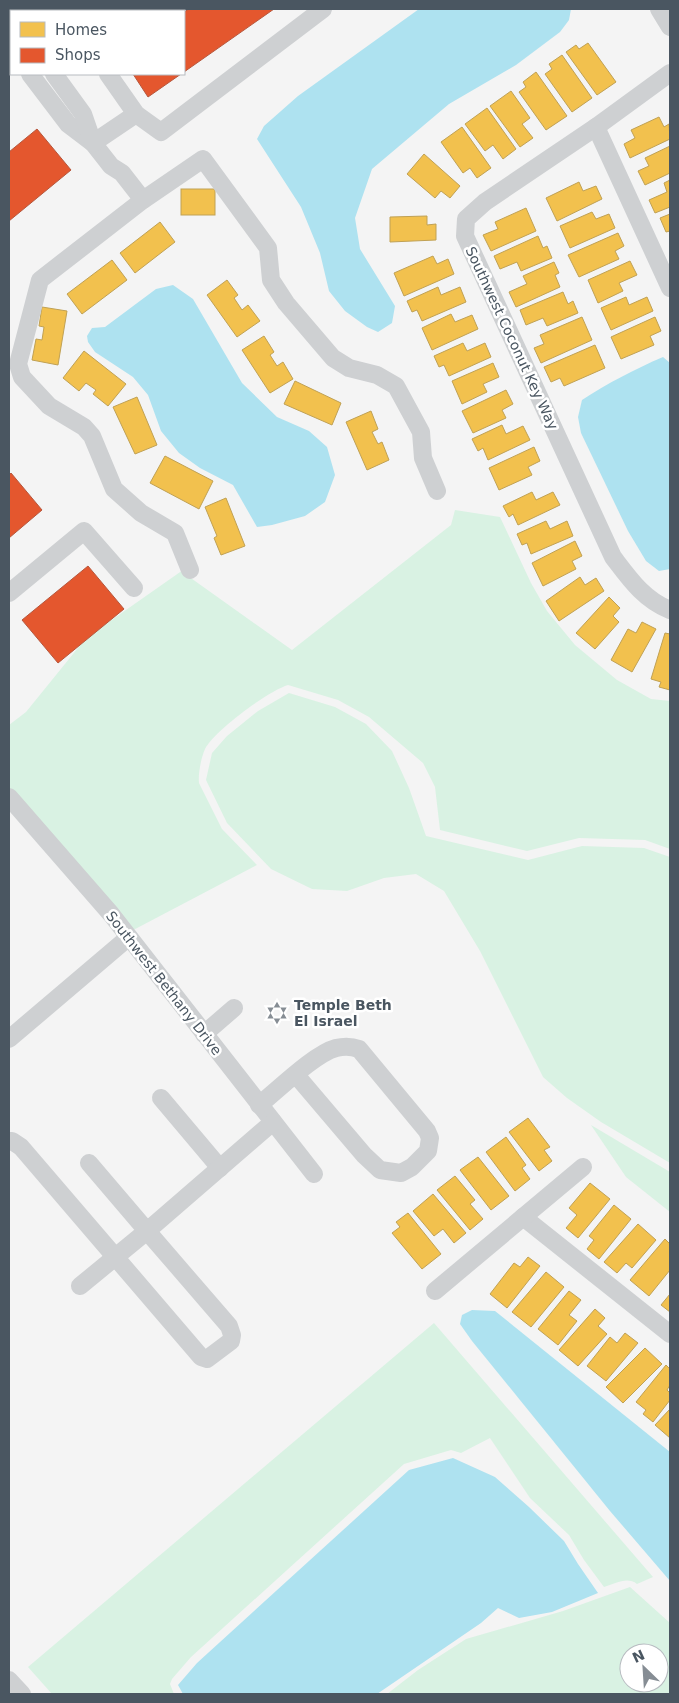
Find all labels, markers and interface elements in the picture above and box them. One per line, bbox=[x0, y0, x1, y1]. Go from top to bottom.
legend bbox=[10, 10, 185, 75]
text: Homes bbox=[55, 21, 107, 39]
text: Shops bbox=[55, 46, 101, 64]
street label: Southwest Coconut Key Way bbox=[463, 244, 561, 432]
street label: Southwest Bethany Drive bbox=[103, 908, 225, 1058]
place label: Temple Beth El Israel bbox=[294, 997, 392, 1029]
synagogue icon: Temple Beth El Israel bbox=[264, 1000, 290, 1026]
north arrow bbox=[619, 1643, 669, 1693]
text: N bbox=[630, 1646, 647, 1666]

